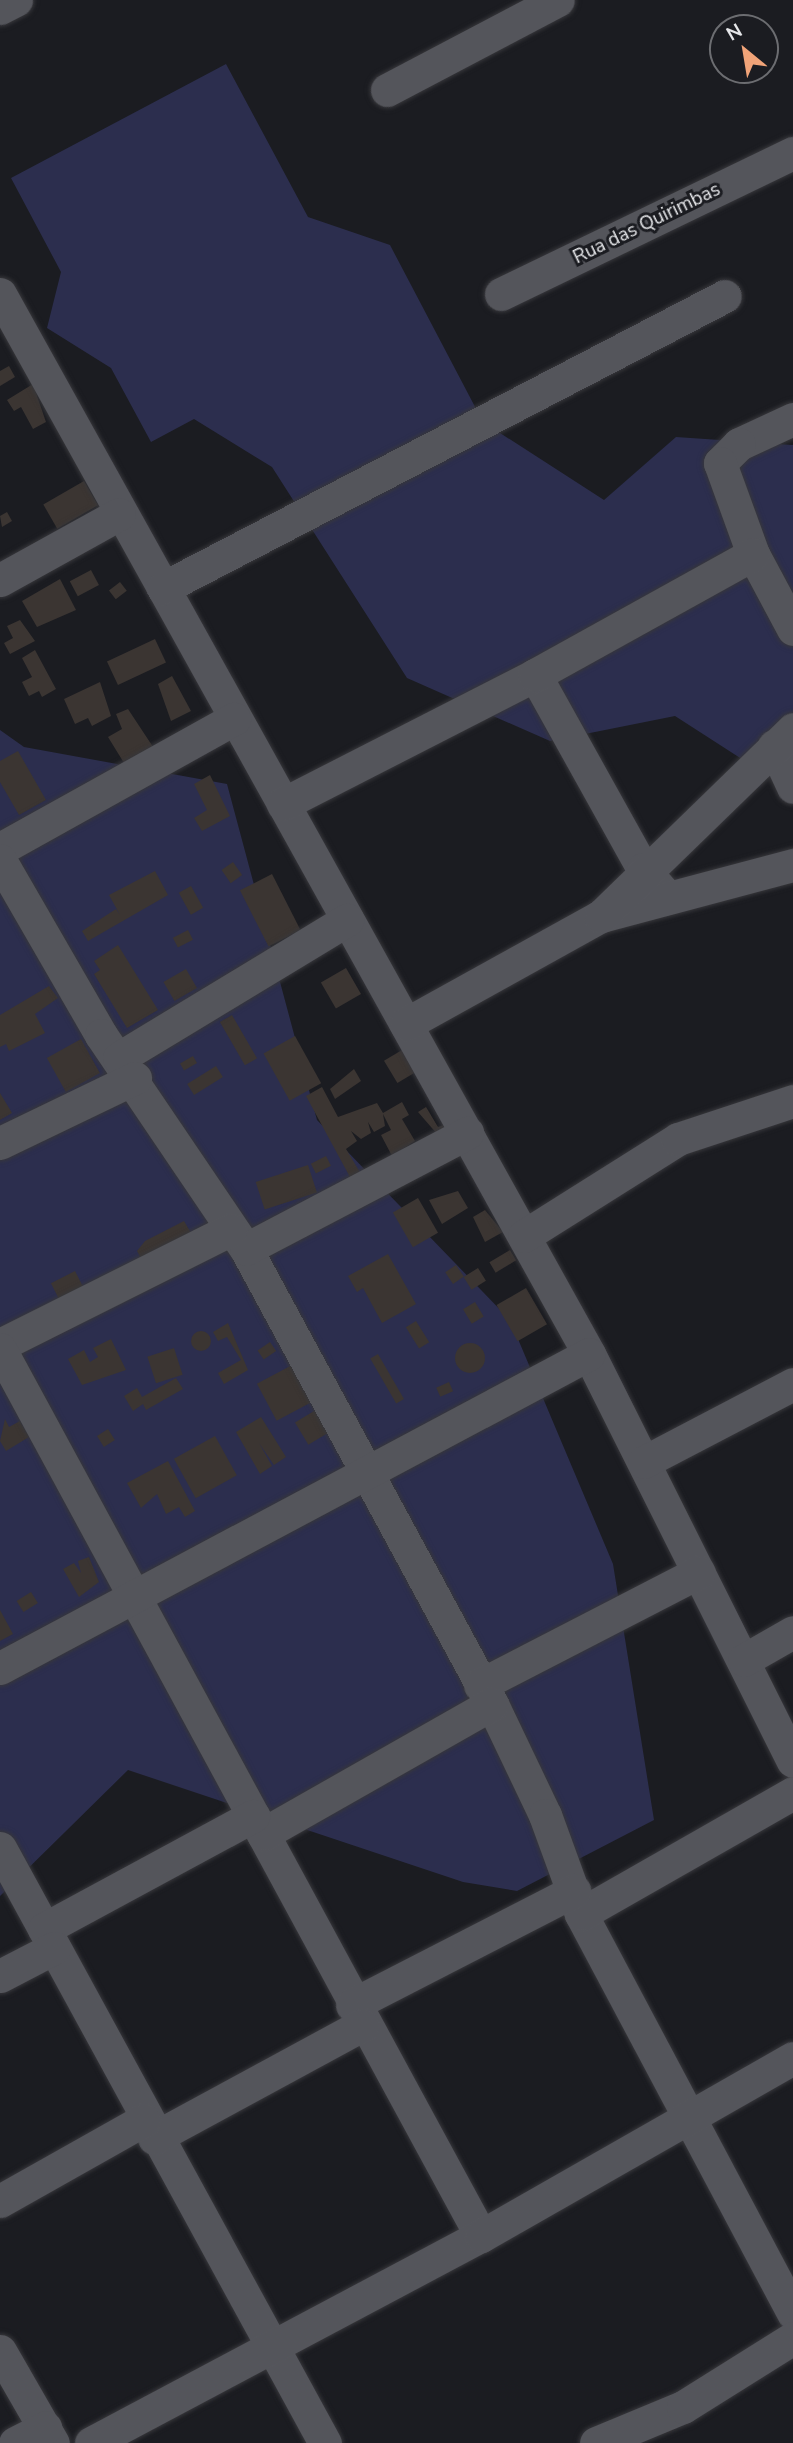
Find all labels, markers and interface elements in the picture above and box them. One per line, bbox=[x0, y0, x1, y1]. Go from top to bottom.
north arrow bbox=[709, 14, 779, 84]
text: N bbox=[722, 18, 747, 47]
street label: Rua das Quirimbas bbox=[570, 178, 724, 270]

